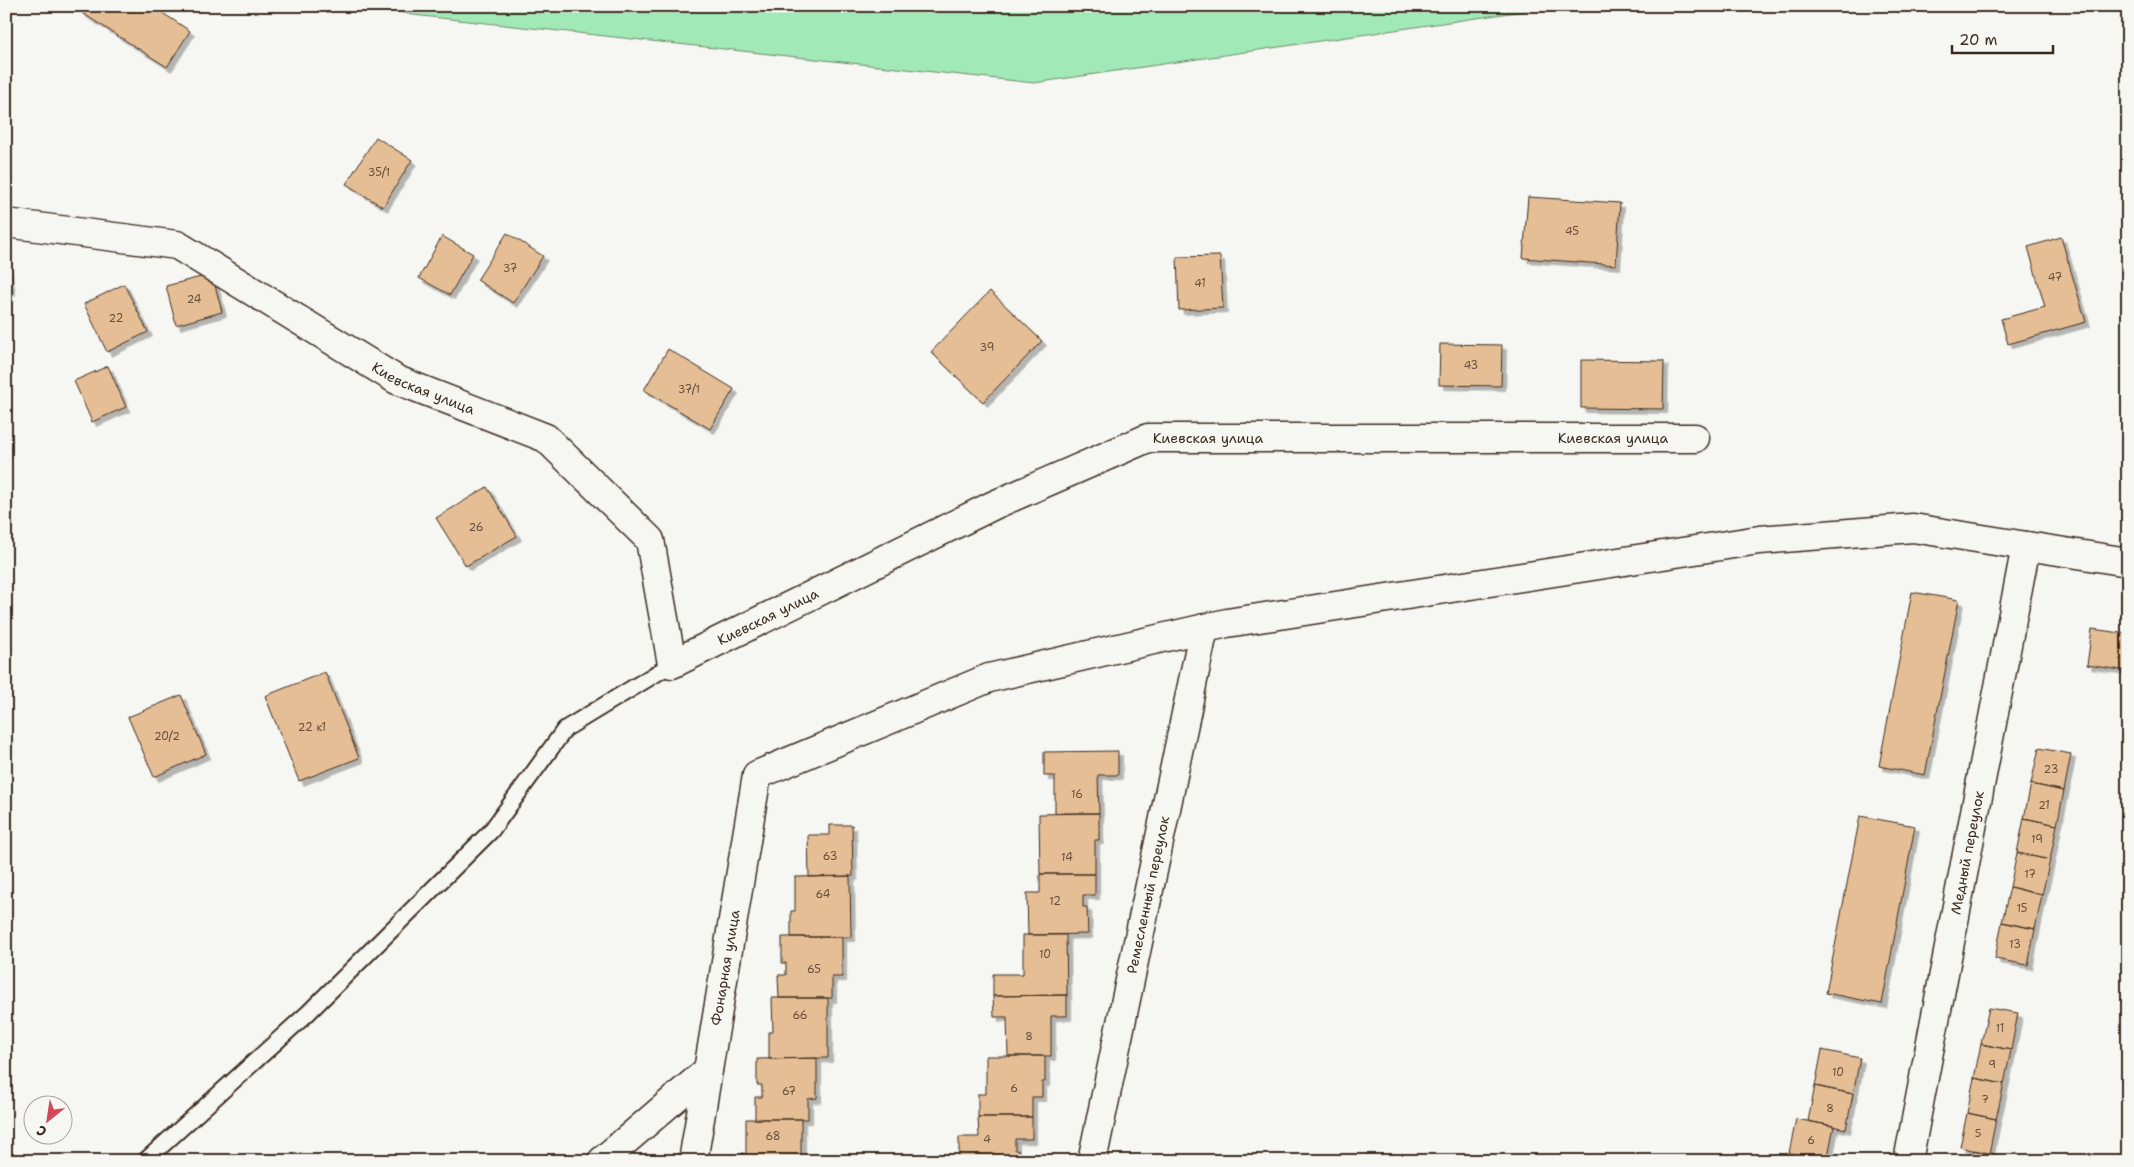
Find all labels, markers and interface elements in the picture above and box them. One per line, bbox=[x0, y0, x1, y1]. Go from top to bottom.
scale bar bbox=[1952, 22, 2053, 54]
text: 20 m bbox=[1959, 30, 1998, 50]
house number: 35/1 bbox=[368, 165, 390, 180]
house number: 45 bbox=[1565, 224, 1579, 239]
house number: 37 bbox=[503, 261, 518, 276]
house number: 47 bbox=[2048, 270, 2063, 285]
house number: 41 bbox=[1194, 276, 1206, 291]
house number: 24 bbox=[187, 292, 202, 307]
house number: 22 bbox=[109, 311, 123, 326]
house number: 39 bbox=[980, 340, 994, 355]
street label: Киевская улица bbox=[369, 358, 478, 418]
house number: 43 bbox=[1464, 358, 1478, 373]
house number: 37/1 bbox=[678, 382, 700, 397]
street label: Киевская улица bbox=[1153, 429, 1263, 447]
street label: Киевская улица bbox=[1558, 429, 1668, 447]
house number: 26 bbox=[469, 520, 483, 535]
street label: Киевская улица bbox=[714, 584, 822, 649]
house number: 22 к1 bbox=[298, 720, 326, 735]
house number: 20/2 bbox=[154, 729, 180, 744]
house number: 23 bbox=[2044, 762, 2058, 777]
house number: 16 bbox=[1071, 787, 1083, 802]
street label: Медный переулок bbox=[1947, 789, 1988, 916]
house number: 21 bbox=[2038, 798, 2050, 813]
street label: Ремесленный переулок bbox=[1123, 814, 1173, 975]
house number: 19 bbox=[2031, 832, 2043, 847]
house number: 63 bbox=[823, 849, 837, 864]
house number: 14 bbox=[1061, 850, 1073, 865]
house number: 17 bbox=[2024, 867, 2036, 882]
house number: 64 bbox=[815, 887, 831, 902]
house number: 12 bbox=[1049, 894, 1061, 909]
house number: 15 bbox=[2016, 901, 2028, 916]
street label: Фонарная улица bbox=[707, 908, 744, 1027]
house number: 13 bbox=[2009, 937, 2021, 952]
house number: 10 bbox=[1039, 947, 1051, 962]
house number: 65 bbox=[807, 962, 821, 977]
house number: 66 bbox=[792, 1008, 808, 1023]
house number: 11 bbox=[1996, 1021, 2004, 1036]
house number: 8 bbox=[1025, 1029, 1033, 1044]
house number: 9 bbox=[1988, 1057, 1996, 1072]
house number: 10 bbox=[1832, 1065, 1844, 1080]
house number: 6 bbox=[1010, 1081, 1018, 1096]
house number: 67 bbox=[782, 1084, 796, 1099]
house number: 7 bbox=[1981, 1092, 1989, 1107]
north arrow bbox=[22, 1094, 72, 1144]
house number: 8 bbox=[1826, 1101, 1834, 1116]
text: С bbox=[33, 1121, 50, 1141]
house number: 5 bbox=[1975, 1126, 1982, 1141]
house number: 68 bbox=[766, 1129, 780, 1144]
house number: 4 bbox=[983, 1132, 991, 1147]
house number: 6 bbox=[1807, 1133, 1815, 1148]

